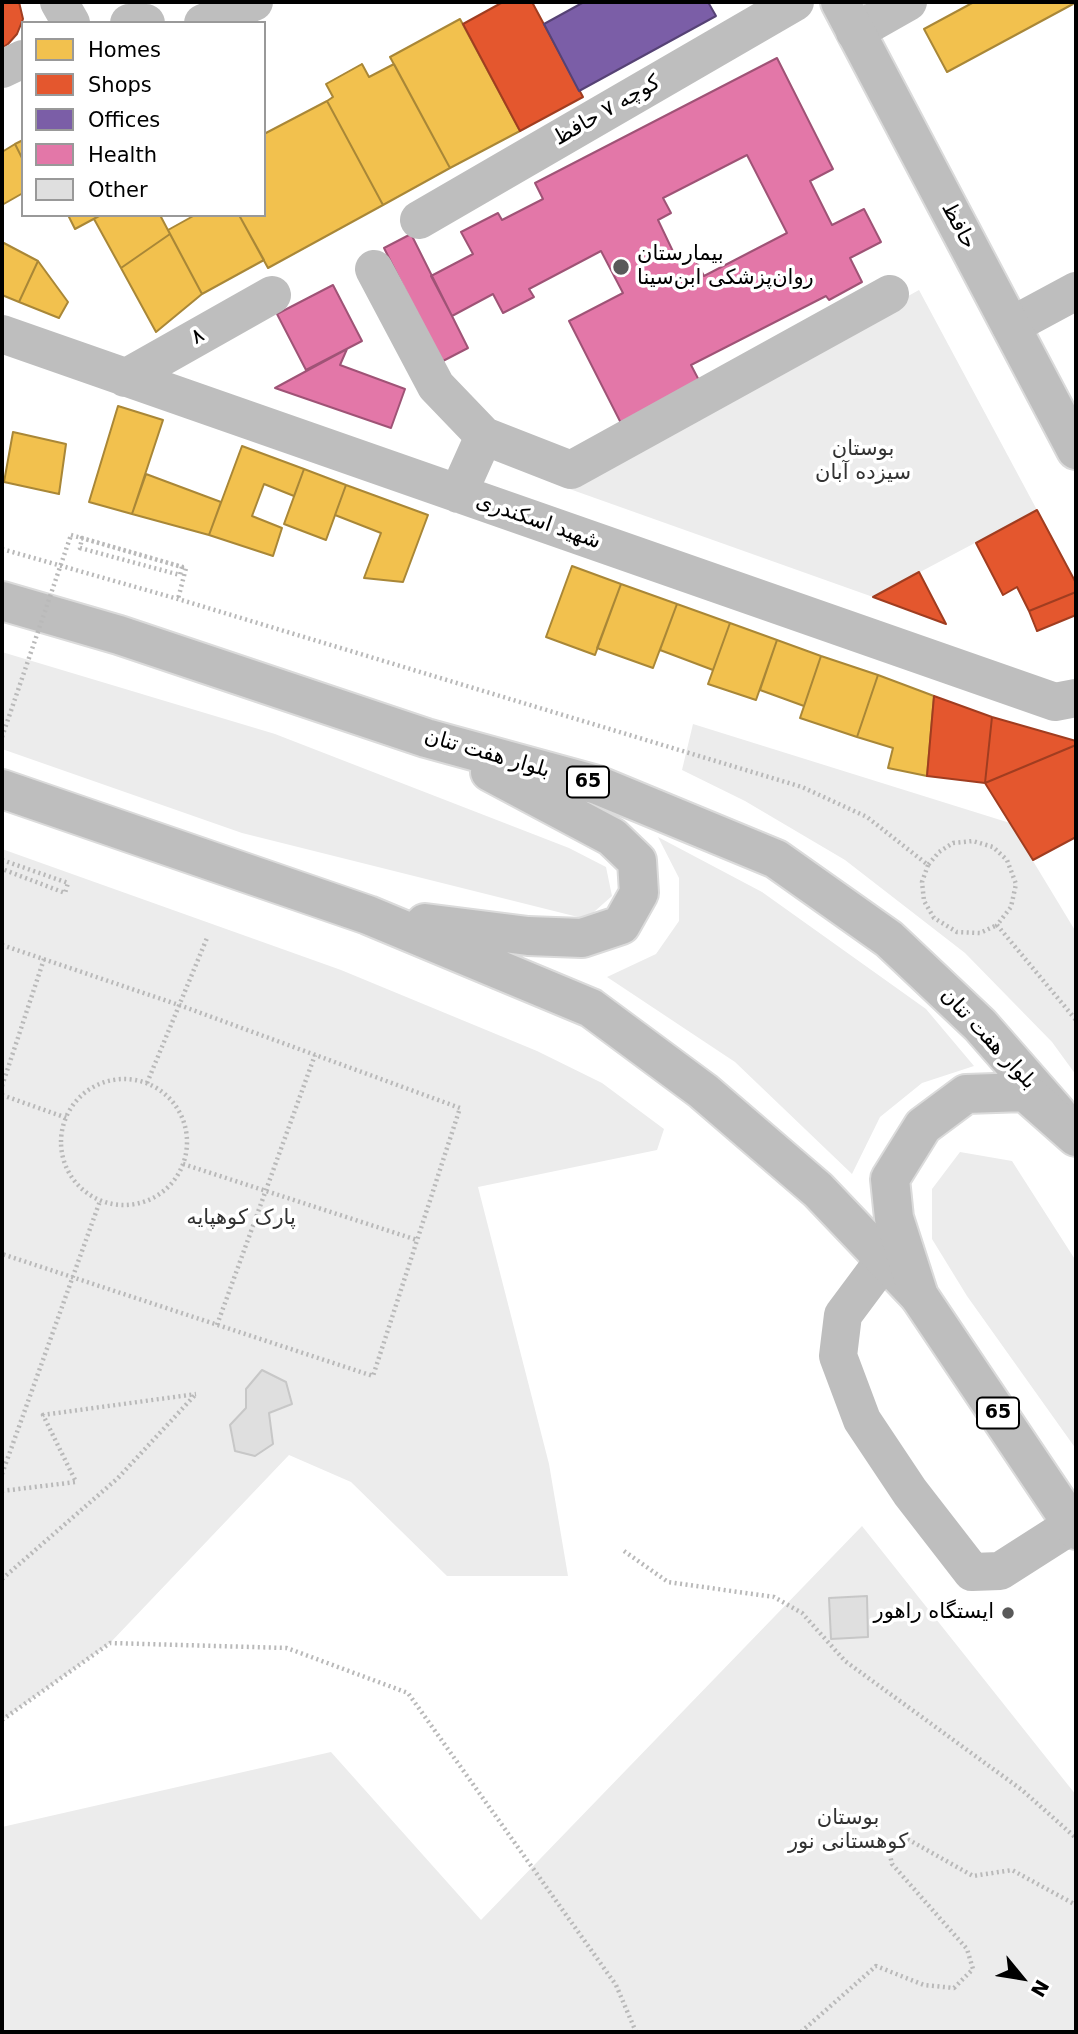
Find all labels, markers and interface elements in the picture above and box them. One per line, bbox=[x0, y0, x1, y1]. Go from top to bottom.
legend bbox=[21, 21, 266, 217]
text: Homes bbox=[88, 38, 161, 62]
street label: کوچه ۷ حافظ bbox=[549, 70, 665, 152]
text: Shops bbox=[88, 73, 152, 97]
text: Offices bbox=[88, 108, 160, 132]
text: Health bbox=[88, 143, 157, 167]
text: Other bbox=[88, 178, 148, 202]
street label: حافظ bbox=[935, 198, 981, 254]
place label: بیمارستان روان‌پزشکی ابن‌سینا bbox=[637, 242, 814, 292]
marker: بیمارستان روان‌پزشکی ابن‌سینا bbox=[611, 257, 631, 277]
street label: ۸ bbox=[187, 323, 209, 351]
park label: بوستان سیزده آبان bbox=[815, 437, 911, 487]
street label: شهید اسکندری bbox=[472, 489, 604, 555]
street label: بلوار هفت تنان bbox=[421, 724, 553, 784]
road number: 65 bbox=[567, 766, 609, 797]
street label: بلوار هفت تنان bbox=[935, 983, 1041, 1095]
park label: پارک کوهپایه bbox=[186, 1206, 296, 1232]
road number: 65 bbox=[977, 1398, 1019, 1428]
place label: ایستگاه راهور bbox=[874, 1600, 994, 1626]
marker: ایستگاه راهور bbox=[1000, 1605, 1016, 1621]
park label: بوستان کوهستانی نور bbox=[788, 1806, 908, 1856]
north arrow bbox=[987, 1943, 1057, 2013]
text: N bbox=[1027, 1976, 1054, 2001]

